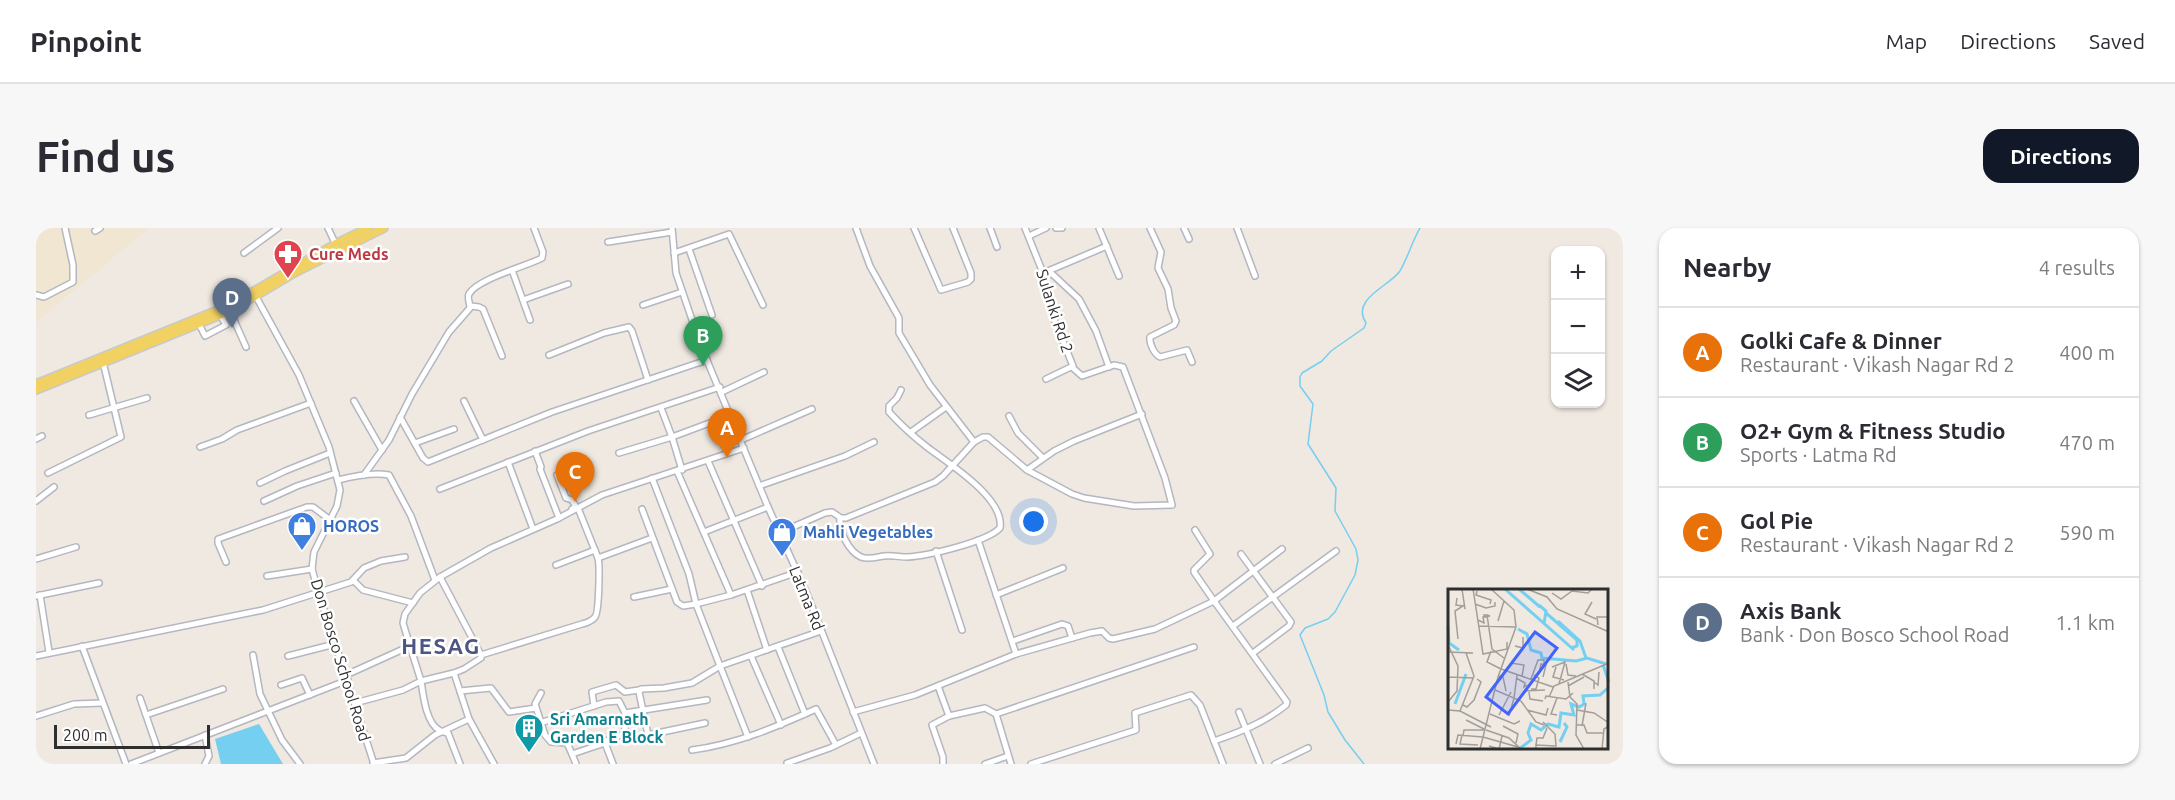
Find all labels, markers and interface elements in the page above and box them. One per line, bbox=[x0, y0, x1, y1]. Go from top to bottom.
text: Pinpoint bbox=[30, 26, 142, 57]
text: Map bbox=[1886, 29, 1927, 53]
text: Directions bbox=[1960, 29, 2056, 53]
text: Saved bbox=[2089, 29, 2145, 53]
button: Directions bbox=[1983, 129, 2139, 183]
text: Find us bbox=[36, 133, 175, 180]
pharmacy icon: Cure Meds bbox=[272, 238, 304, 280]
place label: Cure Meds bbox=[309, 245, 388, 263]
map controls bbox=[1551, 246, 1605, 408]
button: + bbox=[1551, 246, 1605, 300]
text: Nearby bbox=[1683, 253, 1771, 282]
text: 4 results bbox=[2039, 256, 2115, 279]
street label: Sulanki Rd 2 bbox=[1033, 267, 1077, 355]
pin: D bbox=[212, 279, 252, 328]
button: − bbox=[1551, 300, 1605, 354]
pin: B bbox=[684, 316, 722, 366]
text: Golki Cafe & Dinner bbox=[1740, 328, 1942, 353]
text: A bbox=[1695, 341, 1710, 364]
text: 400 m bbox=[2059, 341, 2115, 364]
text: Restaurant · Vikash Nagar Rd 2 bbox=[1740, 353, 2015, 376]
button: layers bbox=[1551, 354, 1605, 408]
pin: A bbox=[708, 408, 746, 458]
text: O2+ Gym & Fitness Studio bbox=[1740, 418, 2006, 443]
text: B bbox=[1696, 431, 1709, 454]
text: 470 m bbox=[2059, 431, 2115, 454]
text: Sports · Latma Rd bbox=[1740, 443, 1897, 466]
pin: C bbox=[556, 452, 594, 502]
your location bbox=[1019, 507, 1048, 536]
text: Gol Pie bbox=[1740, 508, 1813, 533]
shop icon: HOROS bbox=[286, 510, 318, 552]
shop icon: Mahli Vegetables bbox=[766, 516, 798, 558]
place label: HOROS bbox=[323, 517, 379, 535]
text: C bbox=[1696, 521, 1709, 544]
text: 590 m bbox=[2059, 521, 2115, 544]
place label: Mahli Vegetables bbox=[803, 523, 933, 541]
text: Restaurant · Vikash Nagar Rd 2 bbox=[1740, 533, 2015, 556]
street label: Latma Rd bbox=[786, 563, 828, 633]
street label: Don Bosco School Road bbox=[308, 577, 374, 743]
inset map bbox=[1448, 589, 1608, 749]
text: Axis Bank bbox=[1740, 598, 1841, 623]
text: D bbox=[1695, 611, 1710, 634]
text: 1.1 km bbox=[2056, 611, 2115, 634]
text: Bank · Don Bosco School Road bbox=[1740, 623, 2010, 646]
district label: HESAG bbox=[401, 633, 481, 658]
place label: Sri Amarnath Garden E Block bbox=[550, 710, 663, 746]
building icon: Sri Amarnath Garden E Block bbox=[513, 712, 545, 754]
scale bar bbox=[54, 722, 210, 750]
text: 200 m bbox=[63, 726, 108, 744]

